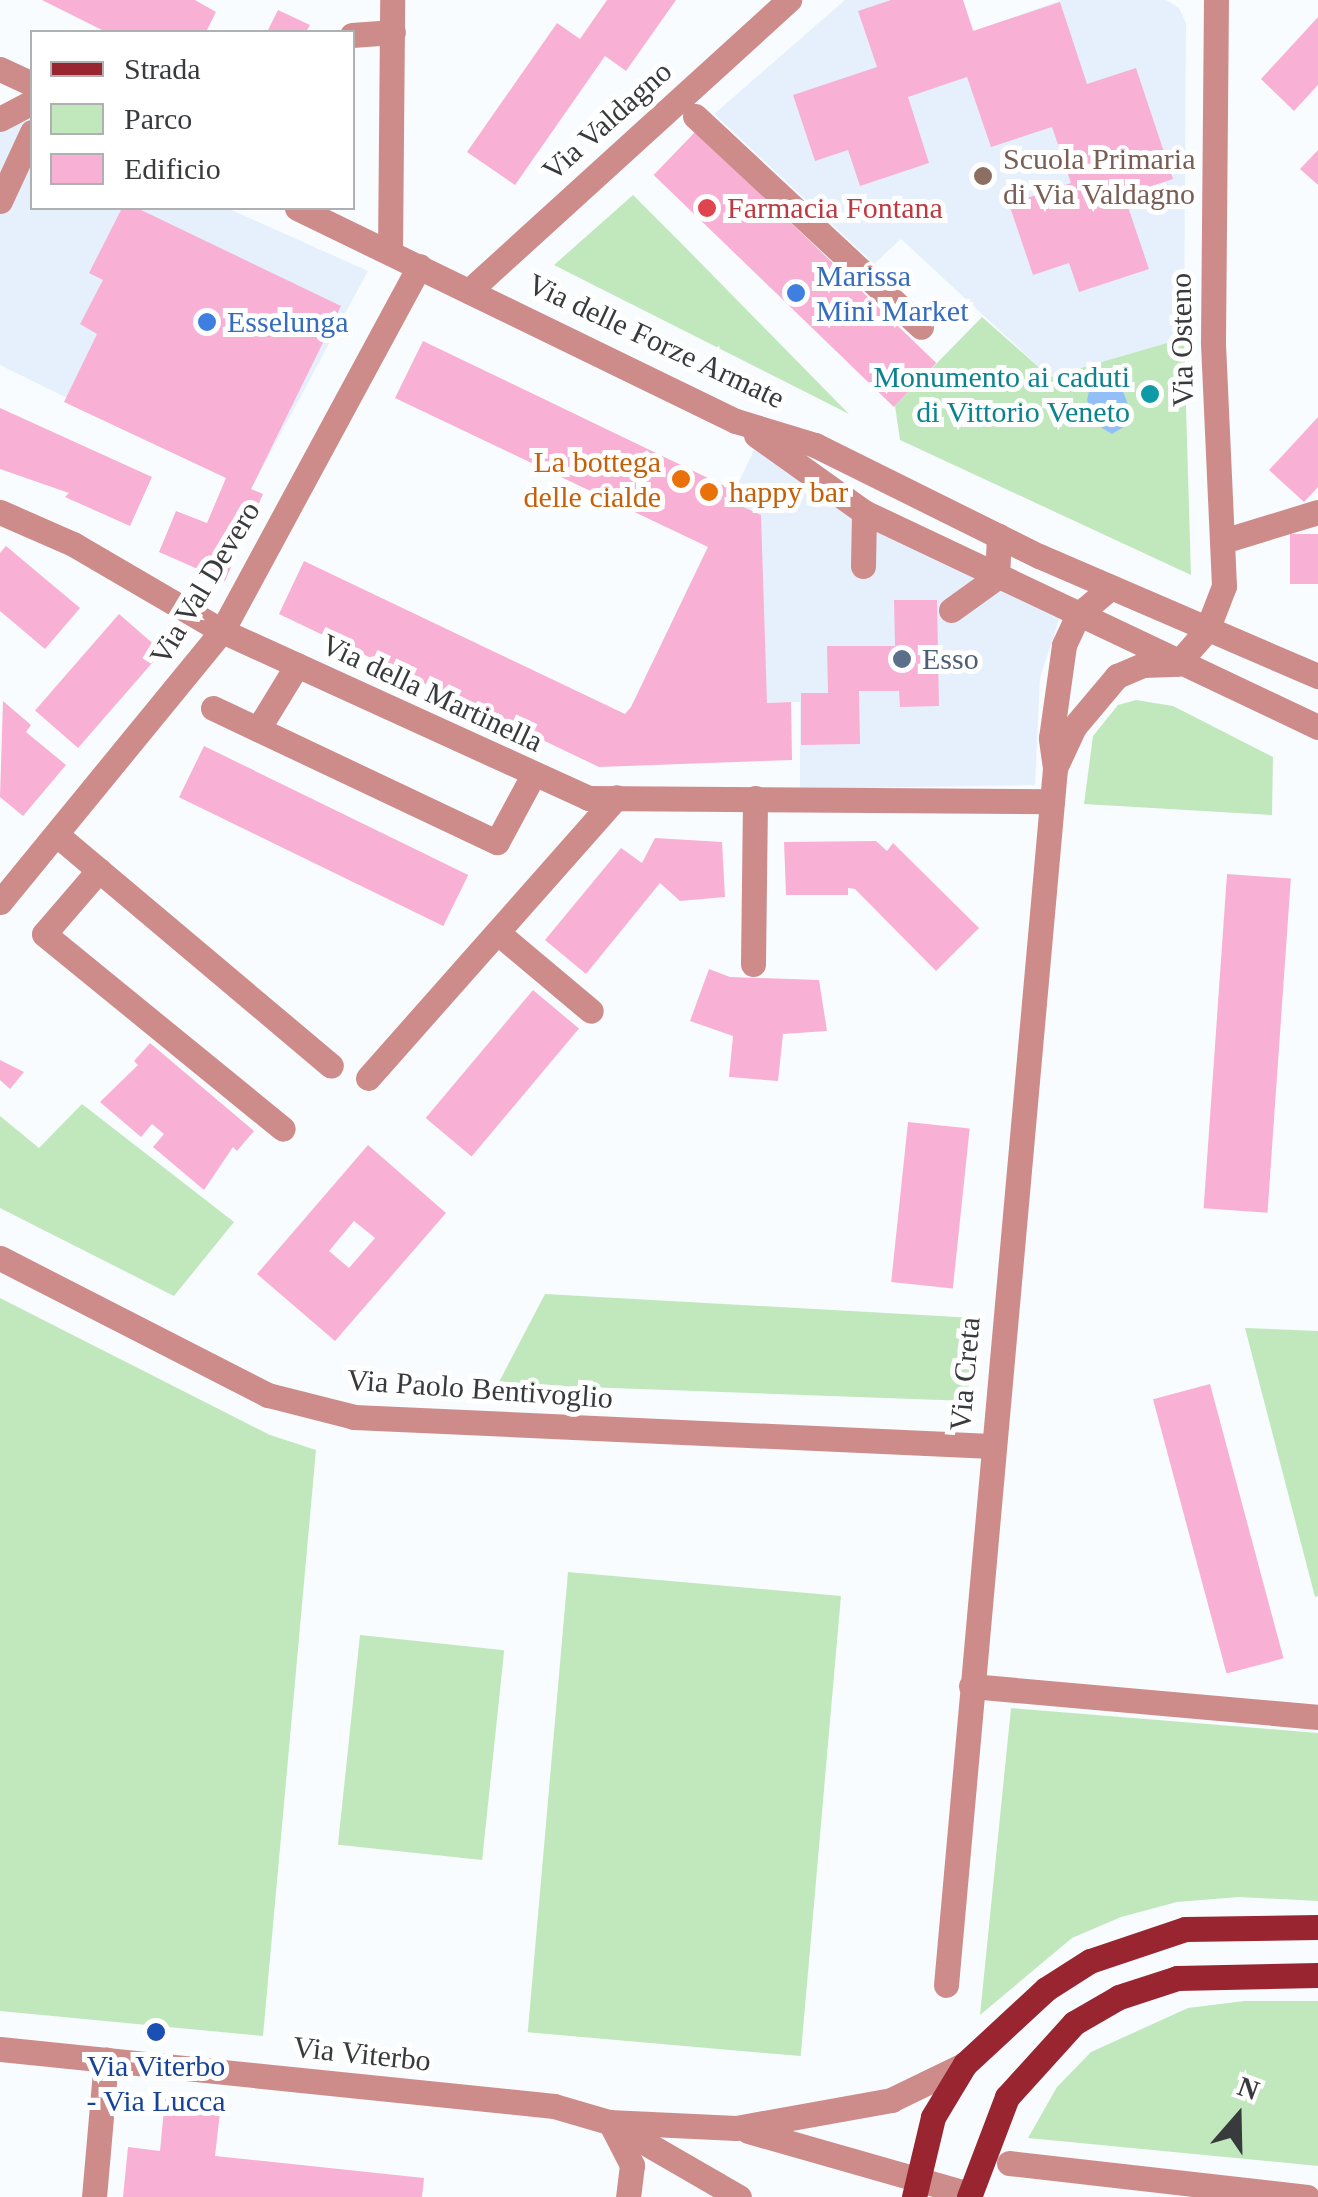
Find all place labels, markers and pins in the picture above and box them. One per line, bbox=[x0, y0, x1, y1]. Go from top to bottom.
place label: Scuola Primaria di Via Valdagno bbox=[1003, 141, 1196, 212]
marker: Scuola Primaria di Via Valdagno bbox=[972, 165, 994, 187]
place label: Farmacia Fontana bbox=[727, 190, 943, 226]
marker: Farmacia Fontana bbox=[696, 197, 718, 219]
place label: Marissa Mini Market bbox=[816, 258, 968, 328]
marker: Marissa Mini Market bbox=[785, 282, 807, 304]
place label: Esselunga bbox=[227, 304, 349, 340]
marker: Esselunga bbox=[196, 311, 218, 333]
place label: Monumento ai caduti di Vittorio Veneto bbox=[873, 359, 1130, 430]
marker: Monumento ai caduti di Vittorio Veneto bbox=[1139, 383, 1161, 405]
place label: La bottega delle cialde bbox=[524, 444, 661, 514]
marker: La bottega delle cialde bbox=[670, 468, 692, 490]
place label: happy bar bbox=[729, 474, 848, 510]
marker: happy bar bbox=[698, 481, 720, 503]
place label: Esso bbox=[922, 641, 979, 677]
marker: Esso bbox=[891, 648, 913, 670]
marker: Via Viterbo - Via Lucca bbox=[145, 2021, 167, 2043]
place label: Via Viterbo - Via Lucca bbox=[86, 2048, 226, 2118]

